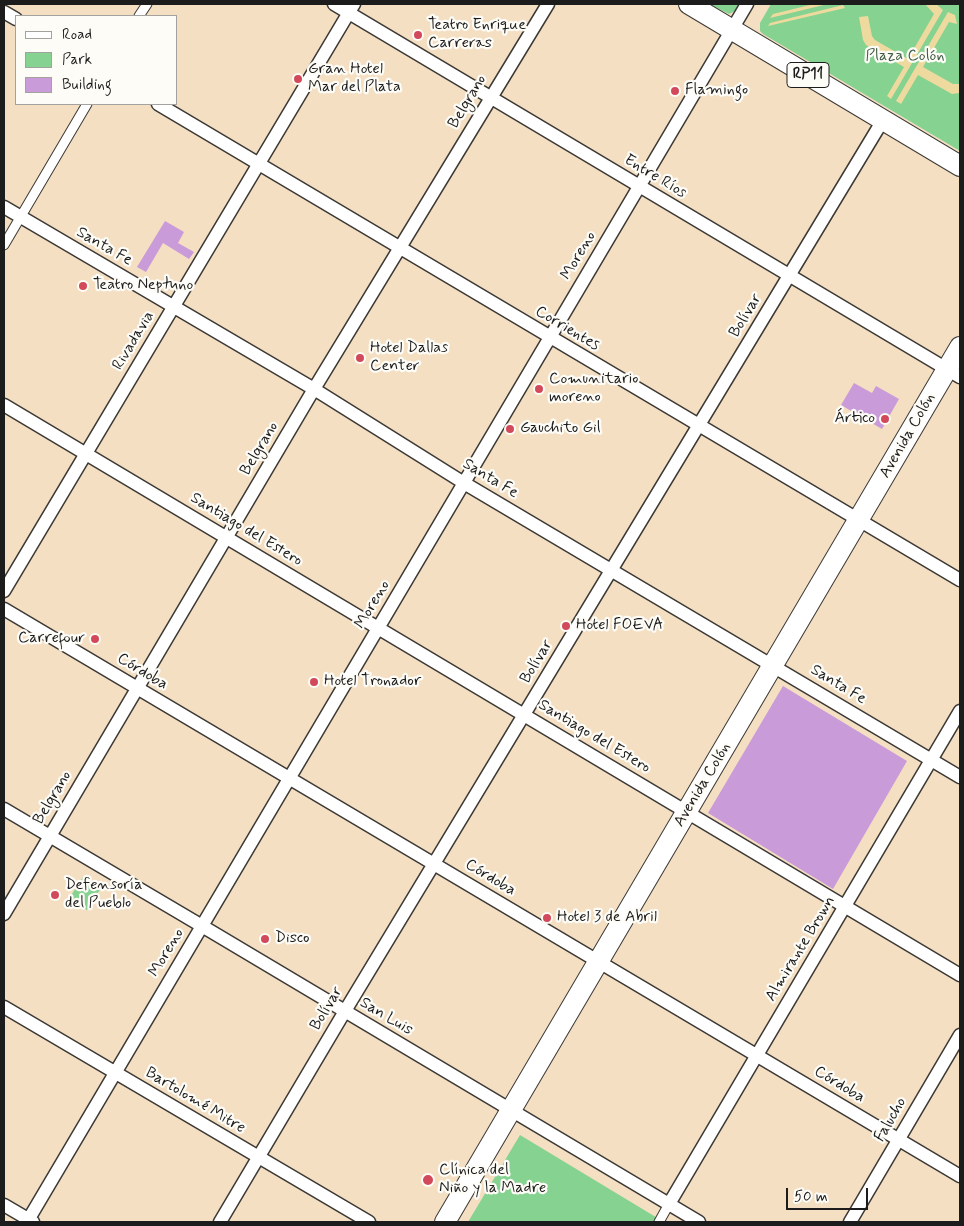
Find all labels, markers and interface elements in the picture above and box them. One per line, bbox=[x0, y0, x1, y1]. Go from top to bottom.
legend bbox=[15, 15, 178, 105]
place label: Teatro Enrique Carreras bbox=[428, 16, 526, 54]
text: Road bbox=[62, 25, 92, 45]
marker: Teatro Enrique Carreras bbox=[412, 29, 424, 41]
park label: Plaza Colón bbox=[866, 47, 944, 67]
text: Park bbox=[62, 50, 92, 70]
place label: Gran Hotel Mar del Plata bbox=[308, 60, 401, 98]
road number: RP11 bbox=[787, 62, 829, 88]
street label: Belgrano bbox=[445, 72, 491, 132]
marker: Gran Hotel Mar del Plata bbox=[292, 73, 304, 85]
text: Building bbox=[62, 75, 112, 95]
place label: Flamingo bbox=[685, 81, 748, 101]
marker: Flamingo bbox=[669, 85, 681, 97]
street label: Entre Ríos bbox=[620, 151, 690, 203]
street label: Santa Fe bbox=[73, 223, 135, 271]
street label: Moreno bbox=[557, 228, 601, 284]
place label: Teatro Neptuno bbox=[93, 276, 193, 296]
marker: Teatro Neptuno bbox=[77, 280, 89, 292]
street label: Bolívar bbox=[726, 291, 766, 341]
street label: Corrientes bbox=[531, 302, 603, 356]
street label: Rivadavia bbox=[109, 308, 159, 374]
place label: Hotel Dallas Center bbox=[370, 339, 448, 377]
marker: Hotel Dallas Center bbox=[354, 352, 366, 364]
place label: Comunitario moreno bbox=[549, 370, 638, 408]
marker: Comunitario moreno bbox=[533, 383, 545, 395]
street label: Avenida Colón bbox=[876, 390, 940, 482]
place label: Ártico bbox=[835, 409, 875, 429]
marker: Ártico bbox=[879, 413, 891, 425]
street label: Belgrano bbox=[237, 419, 283, 479]
place label: Gauchito Gil bbox=[520, 419, 601, 439]
marker: Gauchito Gil bbox=[504, 423, 516, 435]
street label: Santa Fe bbox=[459, 455, 521, 503]
street label: Santiago del Estero bbox=[186, 489, 306, 571]
street label: Moreno bbox=[351, 577, 395, 633]
place label: Hotel FOEVA bbox=[576, 616, 663, 636]
marker: Hotel FOEVA bbox=[560, 620, 572, 632]
place label: Carrefour bbox=[18, 629, 85, 649]
marker: Carrefour bbox=[89, 633, 101, 645]
street label: Bolívar bbox=[517, 637, 557, 687]
street label: Córdoba bbox=[113, 649, 171, 695]
street label: Santa Fe bbox=[807, 661, 869, 709]
place label: Hotel Tronador bbox=[324, 672, 421, 692]
marker: Hotel Tronador bbox=[308, 676, 320, 688]
street label: Santiago del Estero bbox=[534, 696, 654, 778]
street label: Avenida Colón bbox=[670, 739, 736, 831]
street label: Belgrano bbox=[30, 768, 76, 828]
street label: Córdoba bbox=[461, 855, 519, 901]
place label: Defensoría del Pueblo bbox=[65, 876, 142, 914]
marker: Defensoría del Pueblo bbox=[49, 889, 61, 901]
street label: Almirante Brown bbox=[762, 893, 840, 1005]
place label: Hotel 3 de Abril bbox=[557, 908, 657, 928]
marker: Hotel 3 de Abril bbox=[541, 912, 553, 924]
street label: Moreno bbox=[145, 925, 189, 981]
place label: Disco bbox=[275, 929, 310, 949]
marker: Disco bbox=[259, 933, 271, 945]
street label: Bolívar bbox=[307, 984, 347, 1034]
street label: San Luis bbox=[356, 994, 416, 1040]
street label: Córdoba bbox=[810, 1062, 868, 1108]
street label: Bartolomé Mitre bbox=[141, 1064, 249, 1138]
street label: Falucho bbox=[871, 1094, 911, 1146]
place label: Clínica del Niño y la Madre bbox=[439, 1161, 546, 1199]
marker: Clínica del Niño y la Madre bbox=[421, 1173, 435, 1187]
scale bar bbox=[789, 1178, 872, 1210]
text: 50 m bbox=[794, 1187, 828, 1207]

